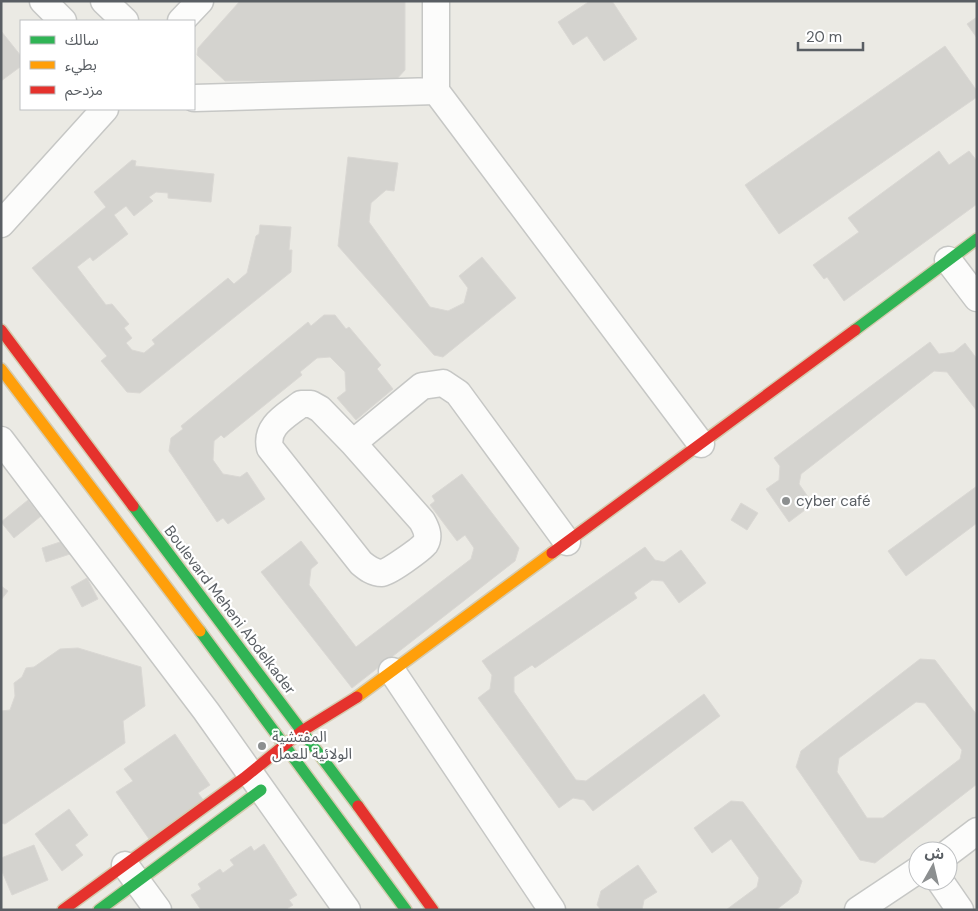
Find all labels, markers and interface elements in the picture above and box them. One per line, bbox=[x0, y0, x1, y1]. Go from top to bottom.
legend bbox=[20, 20, 195, 110]
scale bar bbox=[798, 20, 863, 52]
text: 20 m bbox=[806, 27, 842, 47]
text: سالك bbox=[65, 30, 99, 50]
text: بطيء bbox=[65, 55, 97, 76]
text: مزدحم bbox=[65, 80, 103, 101]
place label: cyber café bbox=[796, 491, 870, 511]
marker: cyber café bbox=[780, 495, 792, 507]
street label: Boulevard Meheni Abdelkader bbox=[160, 521, 300, 699]
place label: المفتشية الولائية للعمل bbox=[272, 727, 352, 764]
marker: المفتشية الولائية للعمل bbox=[256, 740, 268, 752]
north arrow bbox=[908, 841, 958, 891]
text: ش bbox=[924, 843, 946, 863]

